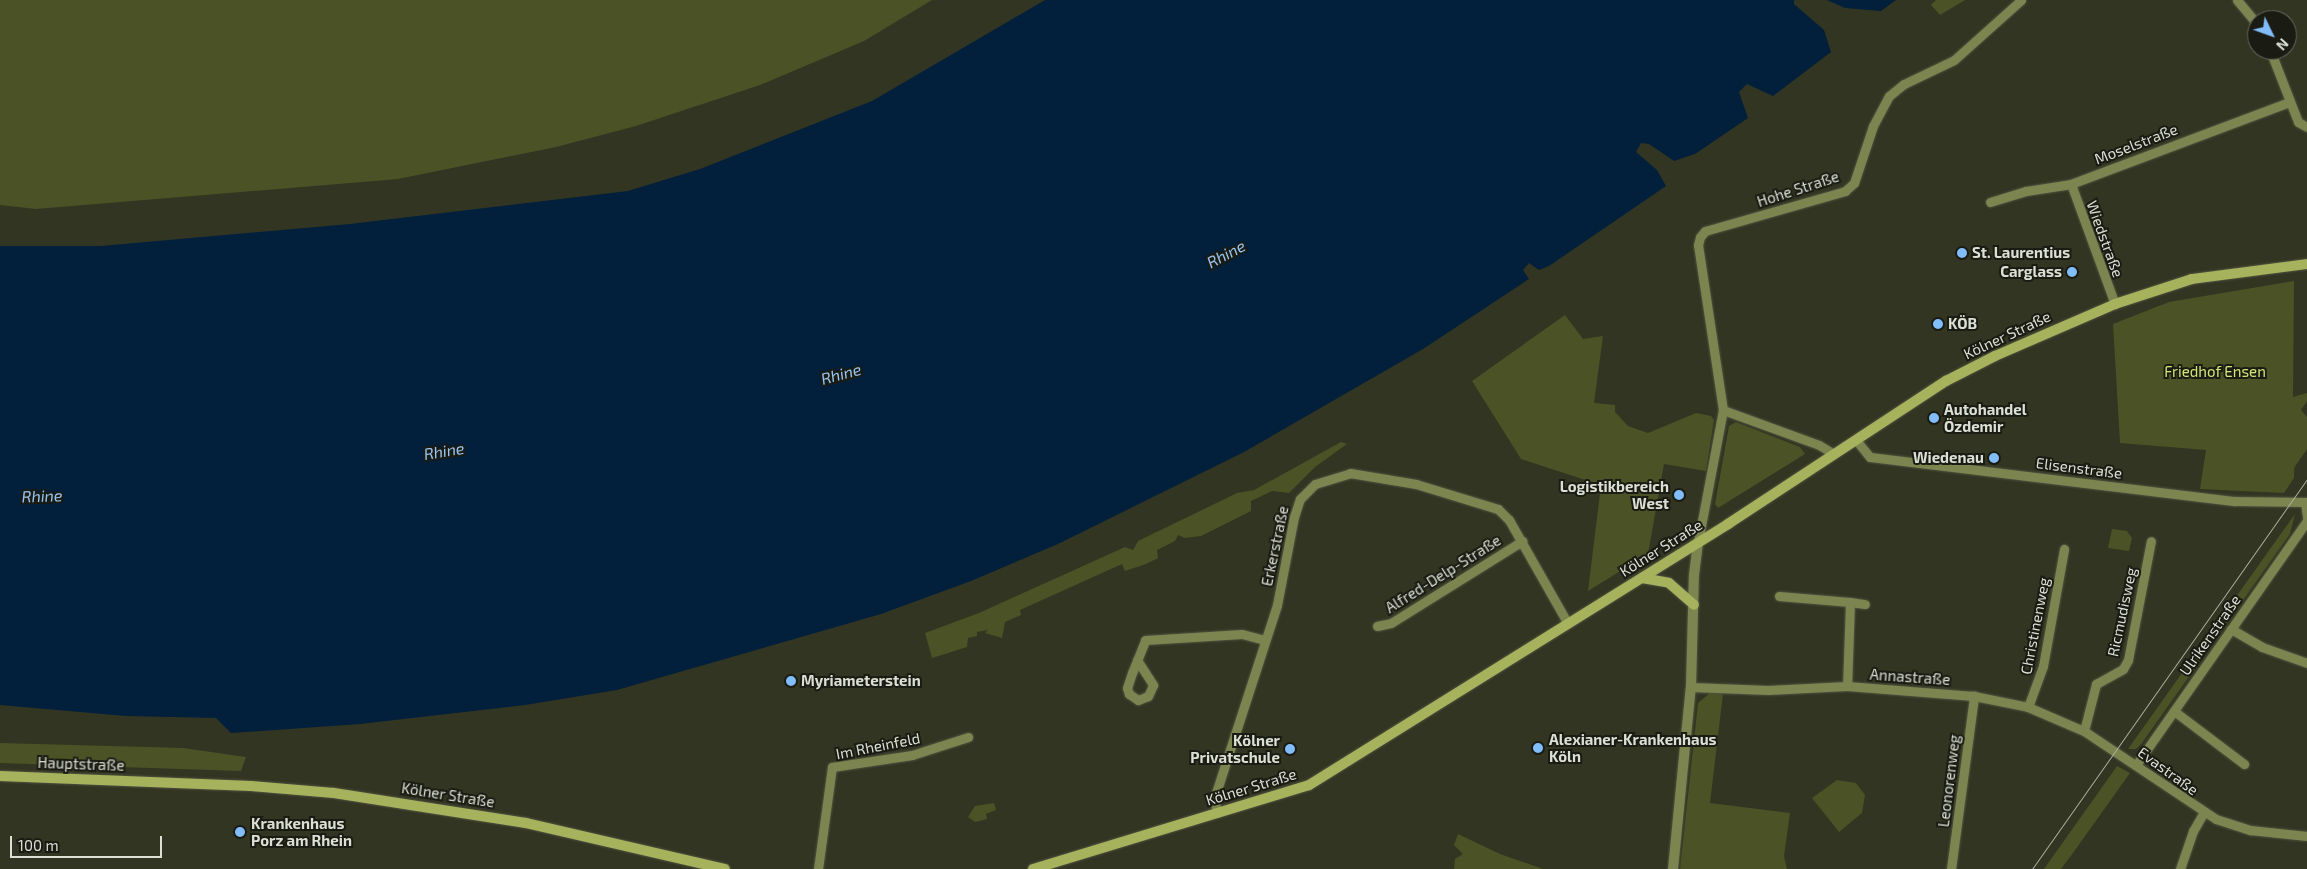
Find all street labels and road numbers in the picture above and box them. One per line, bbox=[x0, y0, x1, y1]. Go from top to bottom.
street label: Moselstraße bbox=[2092, 120, 2180, 168]
street label: Hohe Straße bbox=[1755, 167, 1841, 211]
street label: Wiedstraße bbox=[2083, 198, 2127, 280]
street label: Kölner Straße bbox=[1960, 307, 2054, 363]
street label: Elisenstraße bbox=[2035, 454, 2123, 482]
street label: Erkerstraße bbox=[1258, 504, 1292, 588]
street label: Kölner Straße bbox=[1616, 515, 1706, 581]
street label: Alfred-Delp-Straße bbox=[1382, 531, 1504, 617]
street label: Ricmudisweg bbox=[2104, 566, 2140, 658]
street label: Christinenweg bbox=[2017, 576, 2053, 676]
street label: Ulrikenstraße bbox=[2176, 591, 2244, 679]
street label: Annastraße bbox=[1869, 665, 1951, 689]
street label: Im Rheinfeld bbox=[834, 729, 922, 763]
street label: Leonorenweg bbox=[1934, 734, 1964, 828]
street label: Evastraße bbox=[2134, 743, 2202, 799]
street label: Hauptstraße bbox=[37, 753, 125, 775]
street label: Kölner Straße bbox=[1203, 765, 1299, 809]
street label: Kölner Straße bbox=[400, 779, 496, 811]

